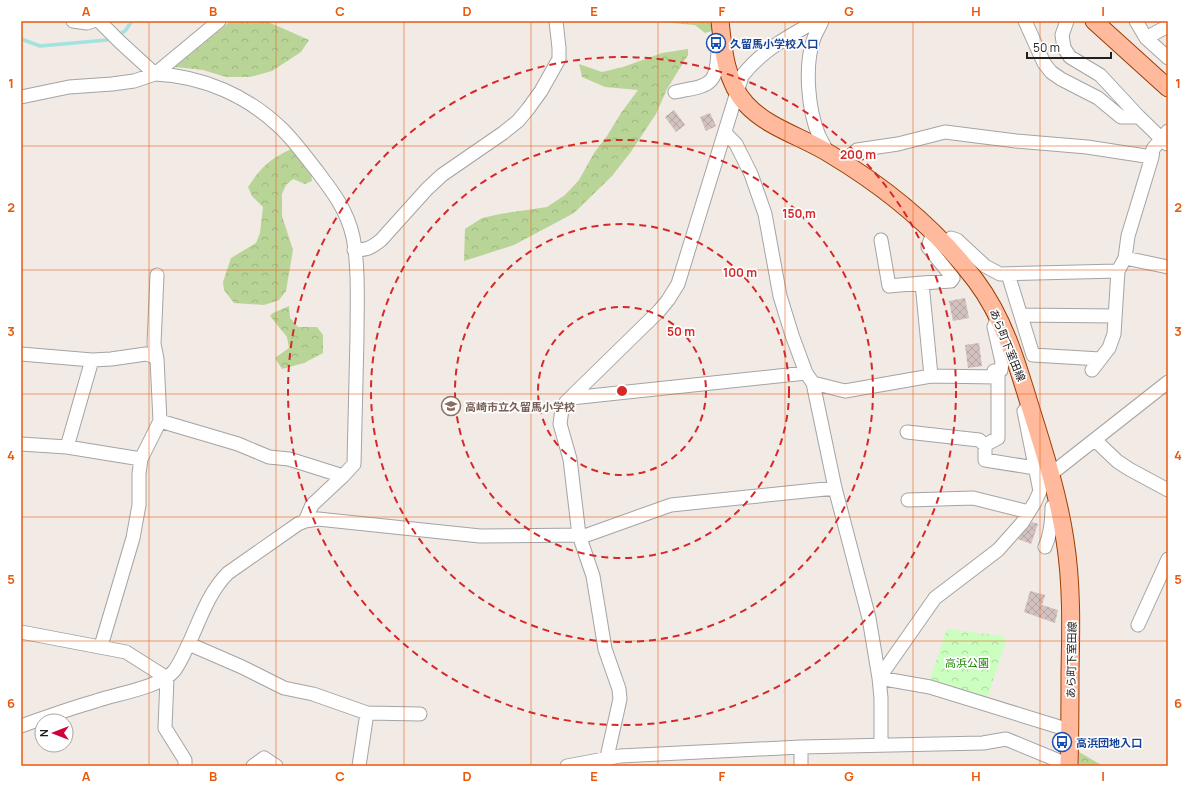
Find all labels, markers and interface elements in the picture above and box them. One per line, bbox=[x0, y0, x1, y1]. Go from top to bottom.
text: A bbox=[82, 2, 91, 20]
text: B bbox=[209, 2, 217, 20]
text: C bbox=[335, 2, 345, 20]
text: D bbox=[462, 2, 472, 20]
text: E bbox=[590, 2, 598, 20]
text: F bbox=[719, 2, 726, 20]
text: G bbox=[844, 2, 854, 20]
text: H bbox=[971, 2, 981, 20]
text: I bbox=[1101, 2, 1105, 20]
bus stop icon: 久留馬小学校入口 bbox=[705, 32, 727, 54]
scale bar bbox=[1027, 34, 1111, 60]
place label: 久留馬小学校入口 bbox=[730, 36, 818, 51]
text: 50 m bbox=[1033, 39, 1060, 56]
text: 1 bbox=[8, 74, 14, 92]
text: 1 bbox=[1175, 74, 1181, 92]
text: 200 m bbox=[840, 146, 876, 163]
text: 2 bbox=[7, 198, 15, 216]
text: 2 bbox=[1174, 198, 1182, 216]
text: 150 m bbox=[782, 205, 816, 222]
text: 100 m bbox=[723, 264, 757, 281]
street label: あら町下室田線 bbox=[987, 306, 1029, 384]
text: 3 bbox=[7, 322, 15, 340]
text: 3 bbox=[1174, 322, 1182, 340]
text: 50 m bbox=[667, 323, 695, 340]
centre of rings bbox=[615, 384, 629, 398]
school or university icon: 高崎市立久留馬小学校 bbox=[440, 395, 462, 417]
place label: 高崎市立久留馬小学校 bbox=[465, 399, 575, 414]
text: 4 bbox=[7, 446, 15, 464]
text: 4 bbox=[1174, 446, 1182, 464]
text: 5 bbox=[7, 570, 15, 588]
text: 5 bbox=[1174, 570, 1182, 588]
street label: あら町下室田線 bbox=[1063, 621, 1079, 699]
park label: 高浜公園 bbox=[945, 655, 989, 670]
text: 6 bbox=[7, 694, 15, 712]
text: 6 bbox=[1174, 694, 1182, 712]
north arrow bbox=[34, 713, 74, 753]
text: N bbox=[36, 729, 51, 737]
bus stop icon: 高浜団地入口 bbox=[1051, 731, 1073, 753]
place label: 高浜団地入口 bbox=[1076, 735, 1142, 750]
text: A bbox=[82, 767, 91, 785]
text: B bbox=[209, 767, 217, 785]
text: C bbox=[335, 767, 345, 785]
text: D bbox=[462, 767, 472, 785]
text: E bbox=[590, 767, 598, 785]
text: F bbox=[719, 767, 726, 785]
text: G bbox=[844, 767, 854, 785]
text: H bbox=[971, 767, 981, 785]
text: I bbox=[1101, 767, 1105, 785]

